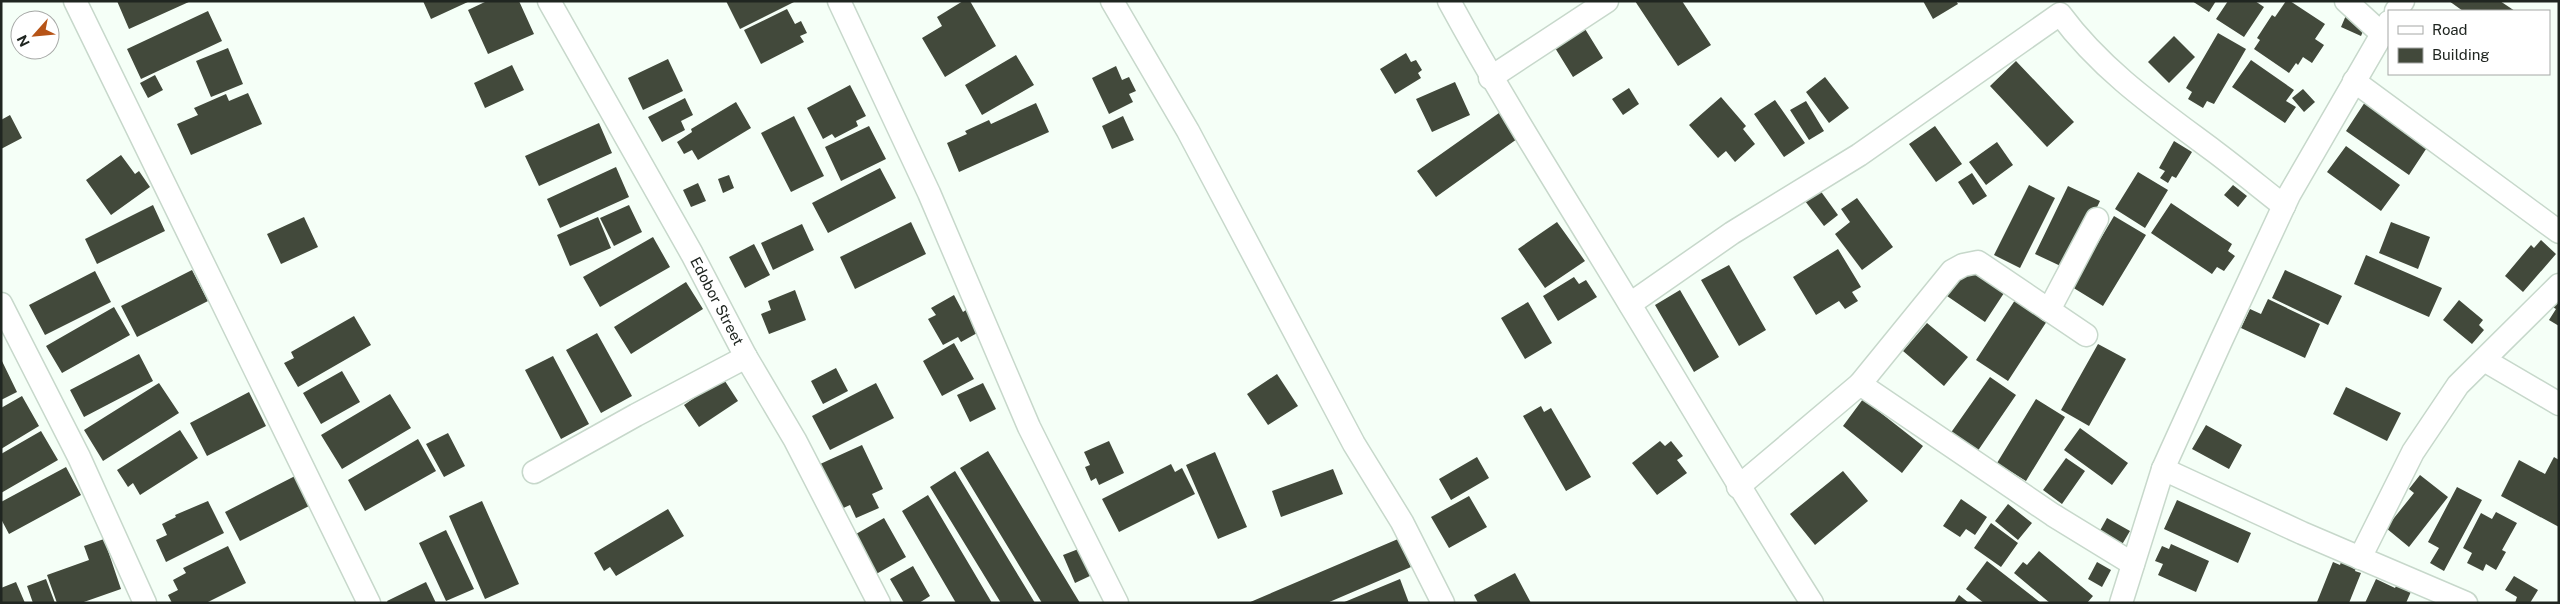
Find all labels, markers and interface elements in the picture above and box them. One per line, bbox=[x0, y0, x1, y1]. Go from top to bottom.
north arrow bbox=[10, 10, 60, 60]
legend bbox=[2388, 10, 2550, 75]
text: Road bbox=[2432, 21, 2468, 38]
text: N bbox=[14, 32, 33, 49]
text: Building bbox=[2432, 46, 2490, 63]
street label: Edobor Street bbox=[687, 254, 747, 348]

